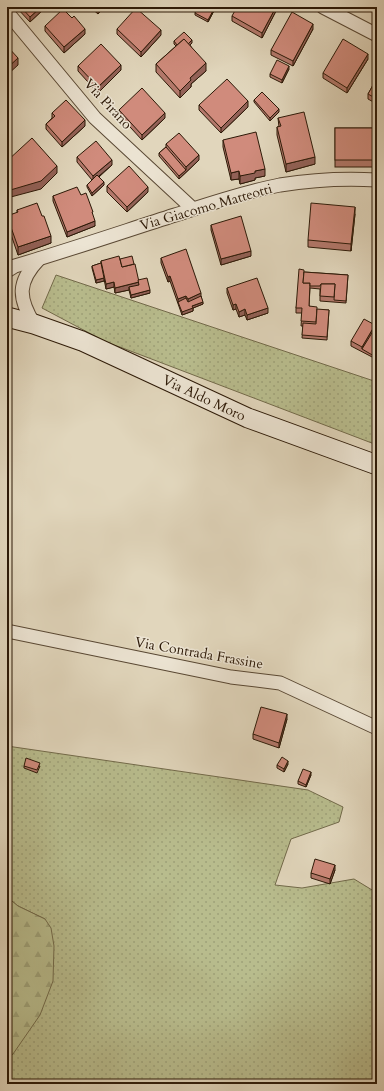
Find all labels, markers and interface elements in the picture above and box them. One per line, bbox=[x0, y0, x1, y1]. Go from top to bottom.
street label: Via Pirano bbox=[80, 75, 137, 134]
street label: Via Giacomo Matteotti bbox=[138, 179, 275, 235]
street label: Via Aldo Moro bbox=[159, 370, 249, 426]
street label: Via Contrada Frassine bbox=[133, 632, 265, 674]

